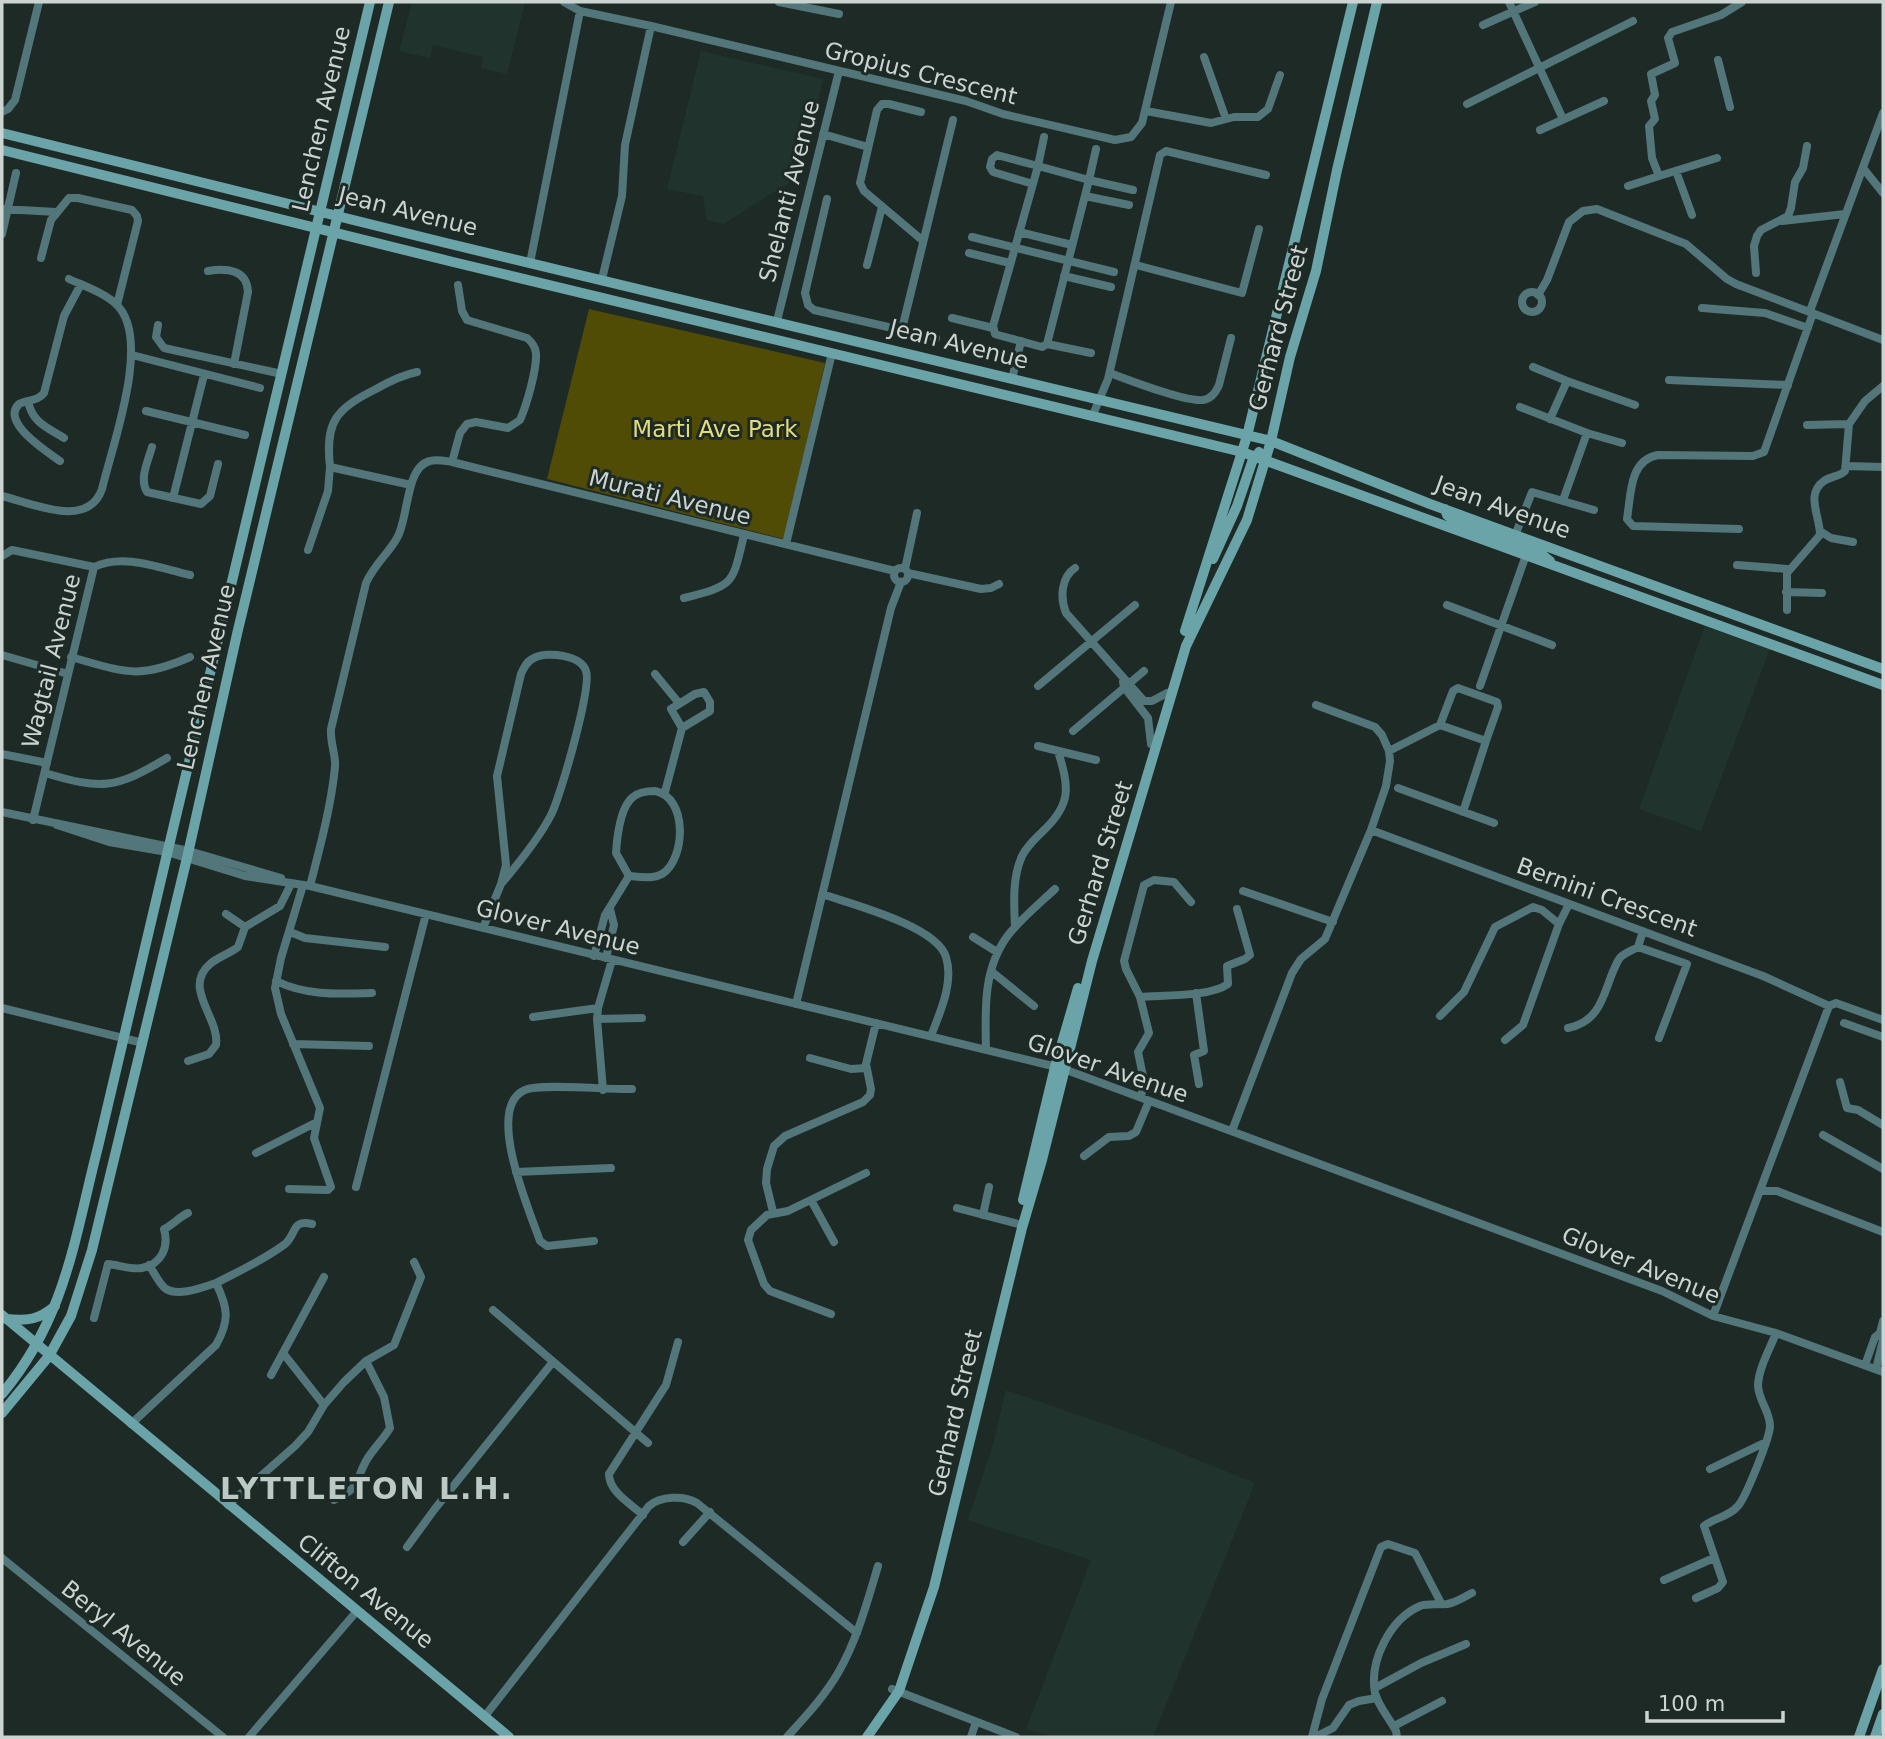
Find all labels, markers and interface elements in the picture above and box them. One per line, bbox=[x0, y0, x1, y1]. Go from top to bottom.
street label: Lenchen Avenue bbox=[287, 24, 355, 214]
street label: Gropius Crescent bbox=[822, 37, 1020, 109]
street label: Shelanti Avenue bbox=[754, 97, 824, 285]
street label: Jean Avenue bbox=[334, 181, 480, 241]
street label: Gerhard Street bbox=[1243, 242, 1313, 414]
street label: Jean Avenue bbox=[885, 314, 1031, 374]
park label: Marti Ave Park bbox=[632, 416, 798, 442]
street label: Murati Avenue bbox=[586, 464, 754, 530]
street label: Jean Avenue bbox=[1430, 470, 1574, 544]
street label: Wagtail Avenue bbox=[17, 571, 85, 751]
street label: Lenchen Avenue bbox=[172, 582, 240, 772]
street label: Gerhard Street bbox=[1063, 778, 1137, 948]
street label: Bernini Crescent bbox=[1513, 852, 1701, 942]
street label: Glover Avenue bbox=[473, 894, 643, 960]
street label: Glover Avenue bbox=[1024, 1028, 1192, 1108]
street label: Glover Avenue bbox=[1558, 1221, 1724, 1309]
street label: Gerhard Street bbox=[923, 1327, 987, 1499]
district label: LYTTLETON L.H. bbox=[220, 1471, 514, 1506]
street label: Clifton Avenue bbox=[293, 1528, 439, 1654]
street label: Beryl Avenue bbox=[57, 1575, 191, 1691]
scale bar bbox=[1647, 1680, 1784, 1724]
text: 100 m bbox=[1658, 1692, 1725, 1716]

